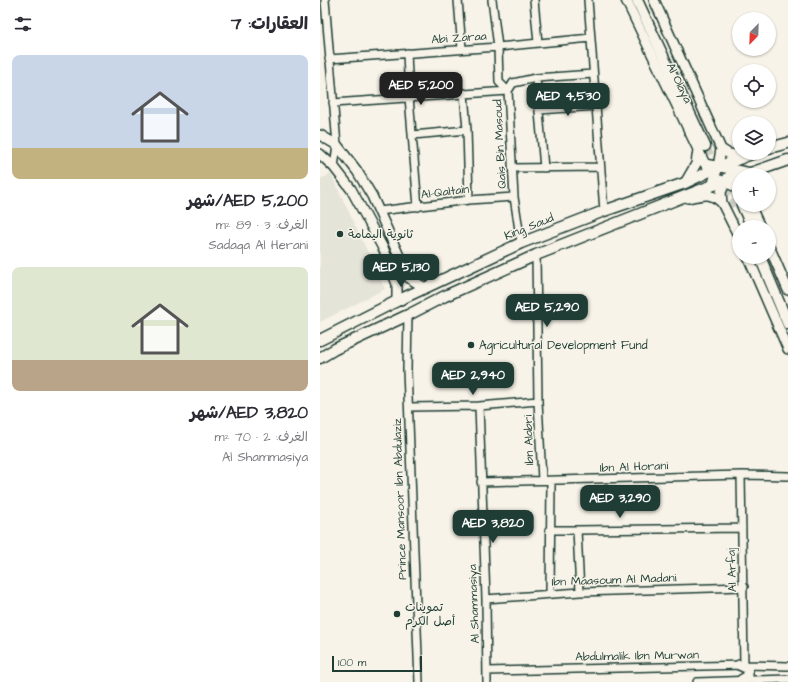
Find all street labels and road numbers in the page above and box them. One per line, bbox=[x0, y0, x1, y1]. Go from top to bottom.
street label: Abi Zaraa bbox=[431, 28, 487, 48]
street label: Al Olaya bbox=[661, 60, 696, 107]
street label: Qais Bin Masoud bbox=[489, 99, 511, 189]
street label: Al-Qaltain bbox=[420, 181, 470, 203]
street label: King Saud bbox=[502, 209, 557, 246]
street label: Ibn Alabri bbox=[520, 414, 538, 465]
street label: Prince Mansoor Ibn Abdulaziz bbox=[389, 418, 411, 580]
street label: Ibn Al Horani bbox=[600, 457, 669, 477]
street label: Al Arfaj bbox=[723, 547, 741, 592]
street label: Al Shammasiya bbox=[464, 564, 485, 644]
street label: Ibn Maasoum Al Madani bbox=[551, 569, 677, 591]
street label: Abdulmalik Ibn Murwan bbox=[575, 646, 699, 666]

